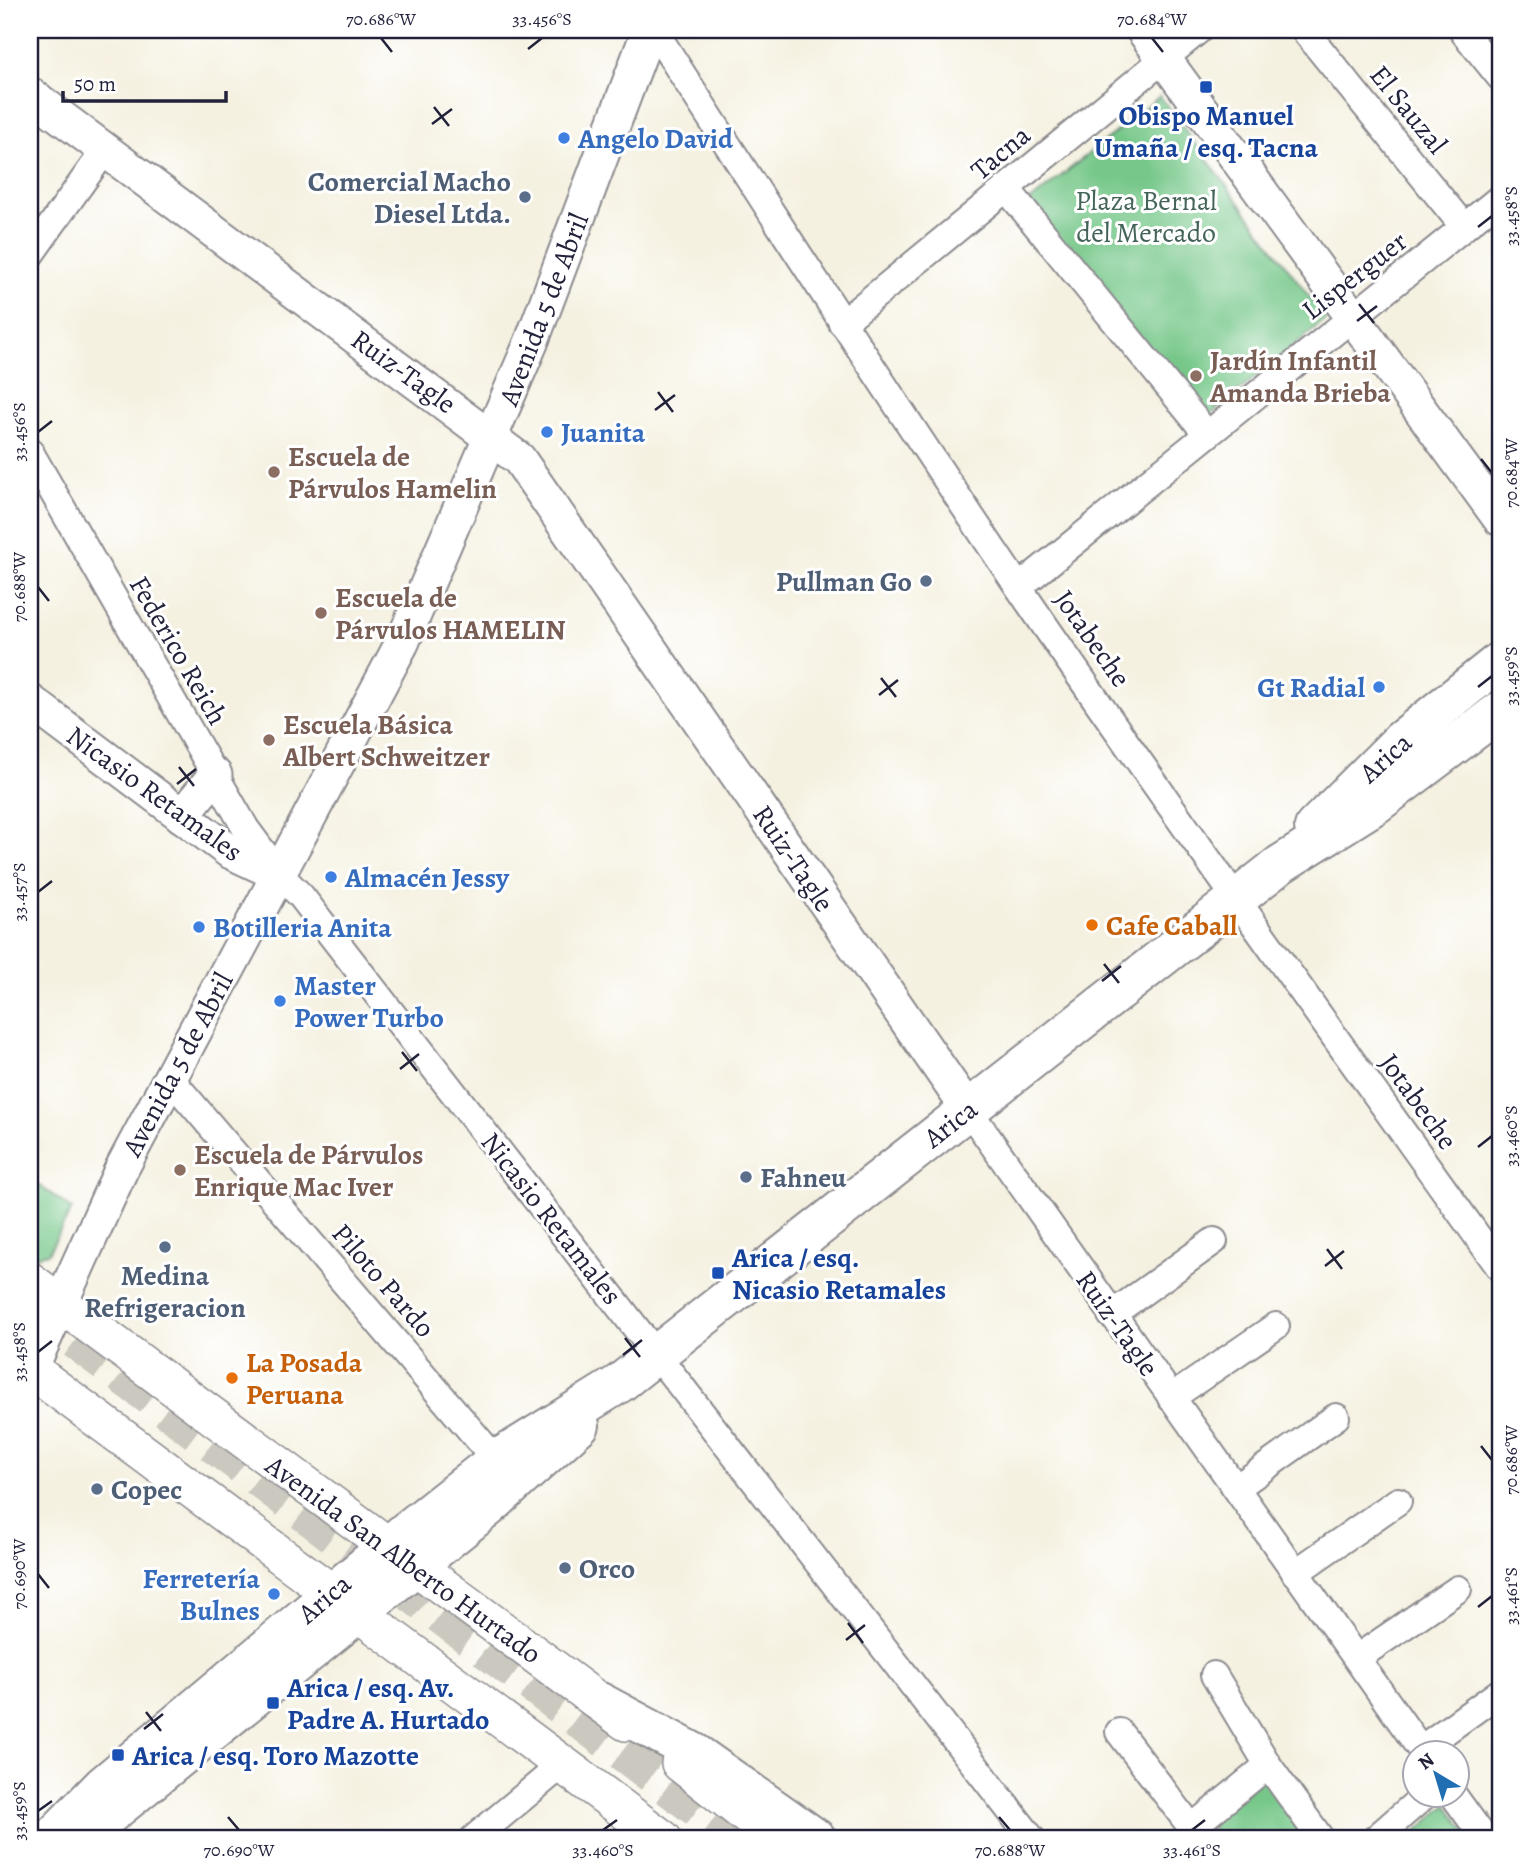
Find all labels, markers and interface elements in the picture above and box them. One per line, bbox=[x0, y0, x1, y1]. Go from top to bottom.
text: 70.686°W bbox=[346, 7, 416, 31]
text: 33.456°S bbox=[512, 7, 572, 31]
text: 70.684°W bbox=[1117, 7, 1187, 31]
street label: El Sauzal bbox=[1361, 57, 1456, 162]
scale bar bbox=[63, 60, 226, 104]
text: 50 m bbox=[74, 70, 116, 98]
marker: Obispo Manuel Umaña / esq. Tacna bbox=[1198, 79, 1214, 95]
place label: Obispo Manuel Umaña / esq. Tacna bbox=[1094, 97, 1318, 167]
street label: Tacna bbox=[963, 117, 1039, 189]
place label: Angelo David bbox=[577, 120, 734, 158]
marker: Angelo David bbox=[556, 130, 572, 146]
place label: Comercial Macho Diesel Ltda. bbox=[308, 163, 511, 233]
park label: Plaza Bernal del Mercado bbox=[1075, 182, 1217, 252]
text: 33.458°S bbox=[1499, 186, 1523, 246]
marker: Comercial Macho Diesel Ltda. bbox=[517, 189, 533, 205]
street label: Avenida 5 de Abril bbox=[489, 207, 598, 412]
street label: Lisperguer bbox=[1294, 223, 1415, 329]
street label: Ruiz-Tagle bbox=[343, 321, 464, 423]
place label: Jardín Infantil Amanda Brieba bbox=[1209, 342, 1391, 412]
marker: Jardín Infantil Amanda Brieba bbox=[1188, 368, 1204, 384]
text: 33.456°S bbox=[7, 402, 31, 462]
place label: Juanita bbox=[561, 414, 646, 452]
marker: Juanita bbox=[539, 424, 555, 440]
place label: Escuela de Párvulos Hamelin bbox=[288, 438, 497, 508]
text: 70.684°W bbox=[1499, 438, 1523, 508]
marker: Escuela de Párvulos Hamelin bbox=[266, 464, 282, 480]
text: 70.688°W bbox=[7, 551, 31, 622]
place label: Pullman Go bbox=[776, 563, 912, 601]
street label: Federico Reich bbox=[120, 569, 236, 732]
marker: Pullman Go bbox=[918, 573, 934, 589]
place label: Escuela de Párvulos HAMELIN bbox=[335, 579, 566, 649]
street label: Jotabeche bbox=[1045, 582, 1139, 695]
marker: Escuela de Párvulos HAMELIN bbox=[313, 605, 329, 621]
text: 33.459°S bbox=[1499, 646, 1523, 706]
place label: Gt Radial bbox=[1257, 669, 1366, 707]
marker: Gt Radial bbox=[1371, 679, 1387, 695]
place label: Escuela Básica Albert Schweitzer bbox=[282, 706, 490, 776]
street label: Nicasio Retamales bbox=[59, 717, 250, 871]
street label: Arica bbox=[1350, 724, 1420, 792]
marker: Escuela Básica Albert Schweitzer bbox=[261, 732, 277, 748]
street label: Ruiz-Tagle bbox=[744, 798, 843, 919]
place label: Almacén Jessy bbox=[344, 859, 510, 897]
text: 33.457°S bbox=[7, 863, 31, 921]
marker: Almacén Jessy bbox=[323, 869, 339, 885]
place label: Cafe Caball bbox=[1106, 907, 1238, 945]
place label: Botilleria Anita bbox=[213, 909, 392, 947]
marker: Cafe Caball bbox=[1084, 917, 1100, 933]
marker: Botilleria Anita bbox=[191, 919, 207, 935]
street label: Avenida 5 de Abril bbox=[113, 966, 242, 1164]
place label: Master Power Turbo bbox=[294, 967, 444, 1037]
marker: Master Power Turbo bbox=[272, 993, 288, 1009]
street label: Jotabeche bbox=[1370, 1046, 1466, 1157]
street label: Arica bbox=[915, 1091, 986, 1158]
text: 33.460°S bbox=[1499, 1105, 1523, 1167]
street label: Nicasio Retamales bbox=[472, 1125, 631, 1313]
place label: Escuela de Párvulos Enrique Mac Iver bbox=[194, 1136, 423, 1206]
place label: Fahneu bbox=[760, 1159, 847, 1197]
marker: Escuela de Párvulos Enrique Mac Iver bbox=[172, 1162, 188, 1178]
marker: Fahneu bbox=[738, 1169, 754, 1185]
street label: Piloto Pardo bbox=[323, 1215, 443, 1346]
marker: Medina Refrigeracion bbox=[157, 1239, 173, 1255]
place label: Arica / esq. Nicasio Retamales bbox=[731, 1239, 946, 1309]
place label: Medina Refrigeracion bbox=[84, 1257, 246, 1327]
street label: Ruiz-Tagle bbox=[1067, 1263, 1168, 1384]
marker: Arica / esq. Nicasio Retamales bbox=[710, 1265, 726, 1281]
text: 33.458°S bbox=[7, 1322, 31, 1382]
place label: La Posada Peruana bbox=[246, 1344, 363, 1414]
marker: La Posada Peruana bbox=[224, 1370, 240, 1386]
text: 70.686°W bbox=[1499, 1425, 1523, 1495]
street label: Avenida San Alberto Hurtado bbox=[257, 1446, 549, 1673]
place label: Copec bbox=[111, 1471, 182, 1509]
marker: Copec bbox=[89, 1481, 105, 1497]
text: 70.690°W bbox=[7, 1538, 31, 1609]
place label: Orco bbox=[579, 1550, 635, 1588]
place label: Ferretería Bulnes bbox=[142, 1560, 260, 1630]
marker: Orco bbox=[557, 1560, 573, 1576]
street label: Arica bbox=[289, 1565, 359, 1633]
text: 33.461°S bbox=[1499, 1567, 1523, 1625]
marker: Ferretería Bulnes bbox=[266, 1586, 282, 1602]
place label: Arica / esq. Av. Padre A. Hurtado bbox=[286, 1669, 490, 1739]
marker: Arica / esq. Av. Padre A. Hurtado bbox=[265, 1695, 281, 1711]
place label: Arica / esq. Toro Mazotte bbox=[131, 1737, 419, 1775]
north arrow bbox=[1400, 1740, 1470, 1810]
marker: Arica / esq. Toro Mazotte bbox=[110, 1747, 126, 1763]
text: N bbox=[1413, 1747, 1440, 1776]
text: 33.459°S bbox=[7, 1781, 31, 1841]
text: 70.690°W bbox=[204, 1838, 275, 1862]
text: 33.460°S bbox=[572, 1838, 634, 1862]
text: 70.688°W bbox=[975, 1838, 1046, 1862]
text: 33.461°S bbox=[1163, 1838, 1221, 1862]

